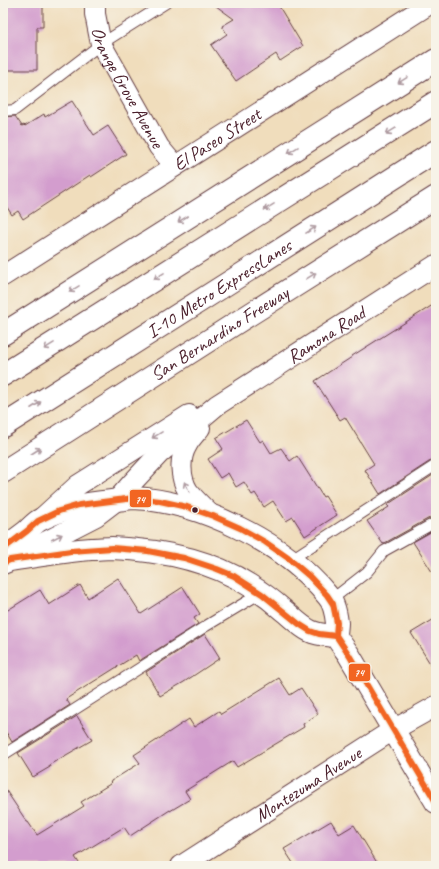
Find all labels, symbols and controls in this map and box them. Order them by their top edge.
street label: Orange Grove Avenue [86,25,170,154]
one-way arrow [397,77,409,85]
street label: El Paseo Street [169,102,267,176]
one-way arrow [385,127,397,135]
one-way arrow [288,146,299,154]
one-way arrow [264,203,275,211]
one-way arrow [177,216,189,224]
one-way arrow [305,226,317,234]
street label: I-10 Metro ExpressLanes [142,233,297,344]
one-way arrow [305,271,317,279]
one-way arrow [153,273,165,281]
street label: San Bernardino Freeway [146,280,294,387]
one-way arrow [69,285,80,293]
street label: Ramona Road [283,300,372,369]
one-way arrow [43,342,55,350]
one-way arrow [30,401,41,409]
one-way arrow [152,431,163,439]
one-way arrow [30,446,42,454]
one-way arrow [183,481,190,493]
line badge: 74 [129,489,152,508]
text: 74 [135,492,147,506]
unlabelled marker [190,505,200,515]
one-way arrow [51,532,63,540]
line badge: 74 [348,663,371,682]
text: 74 [354,665,366,679]
street label: Montezuma Avenue [250,740,367,827]

